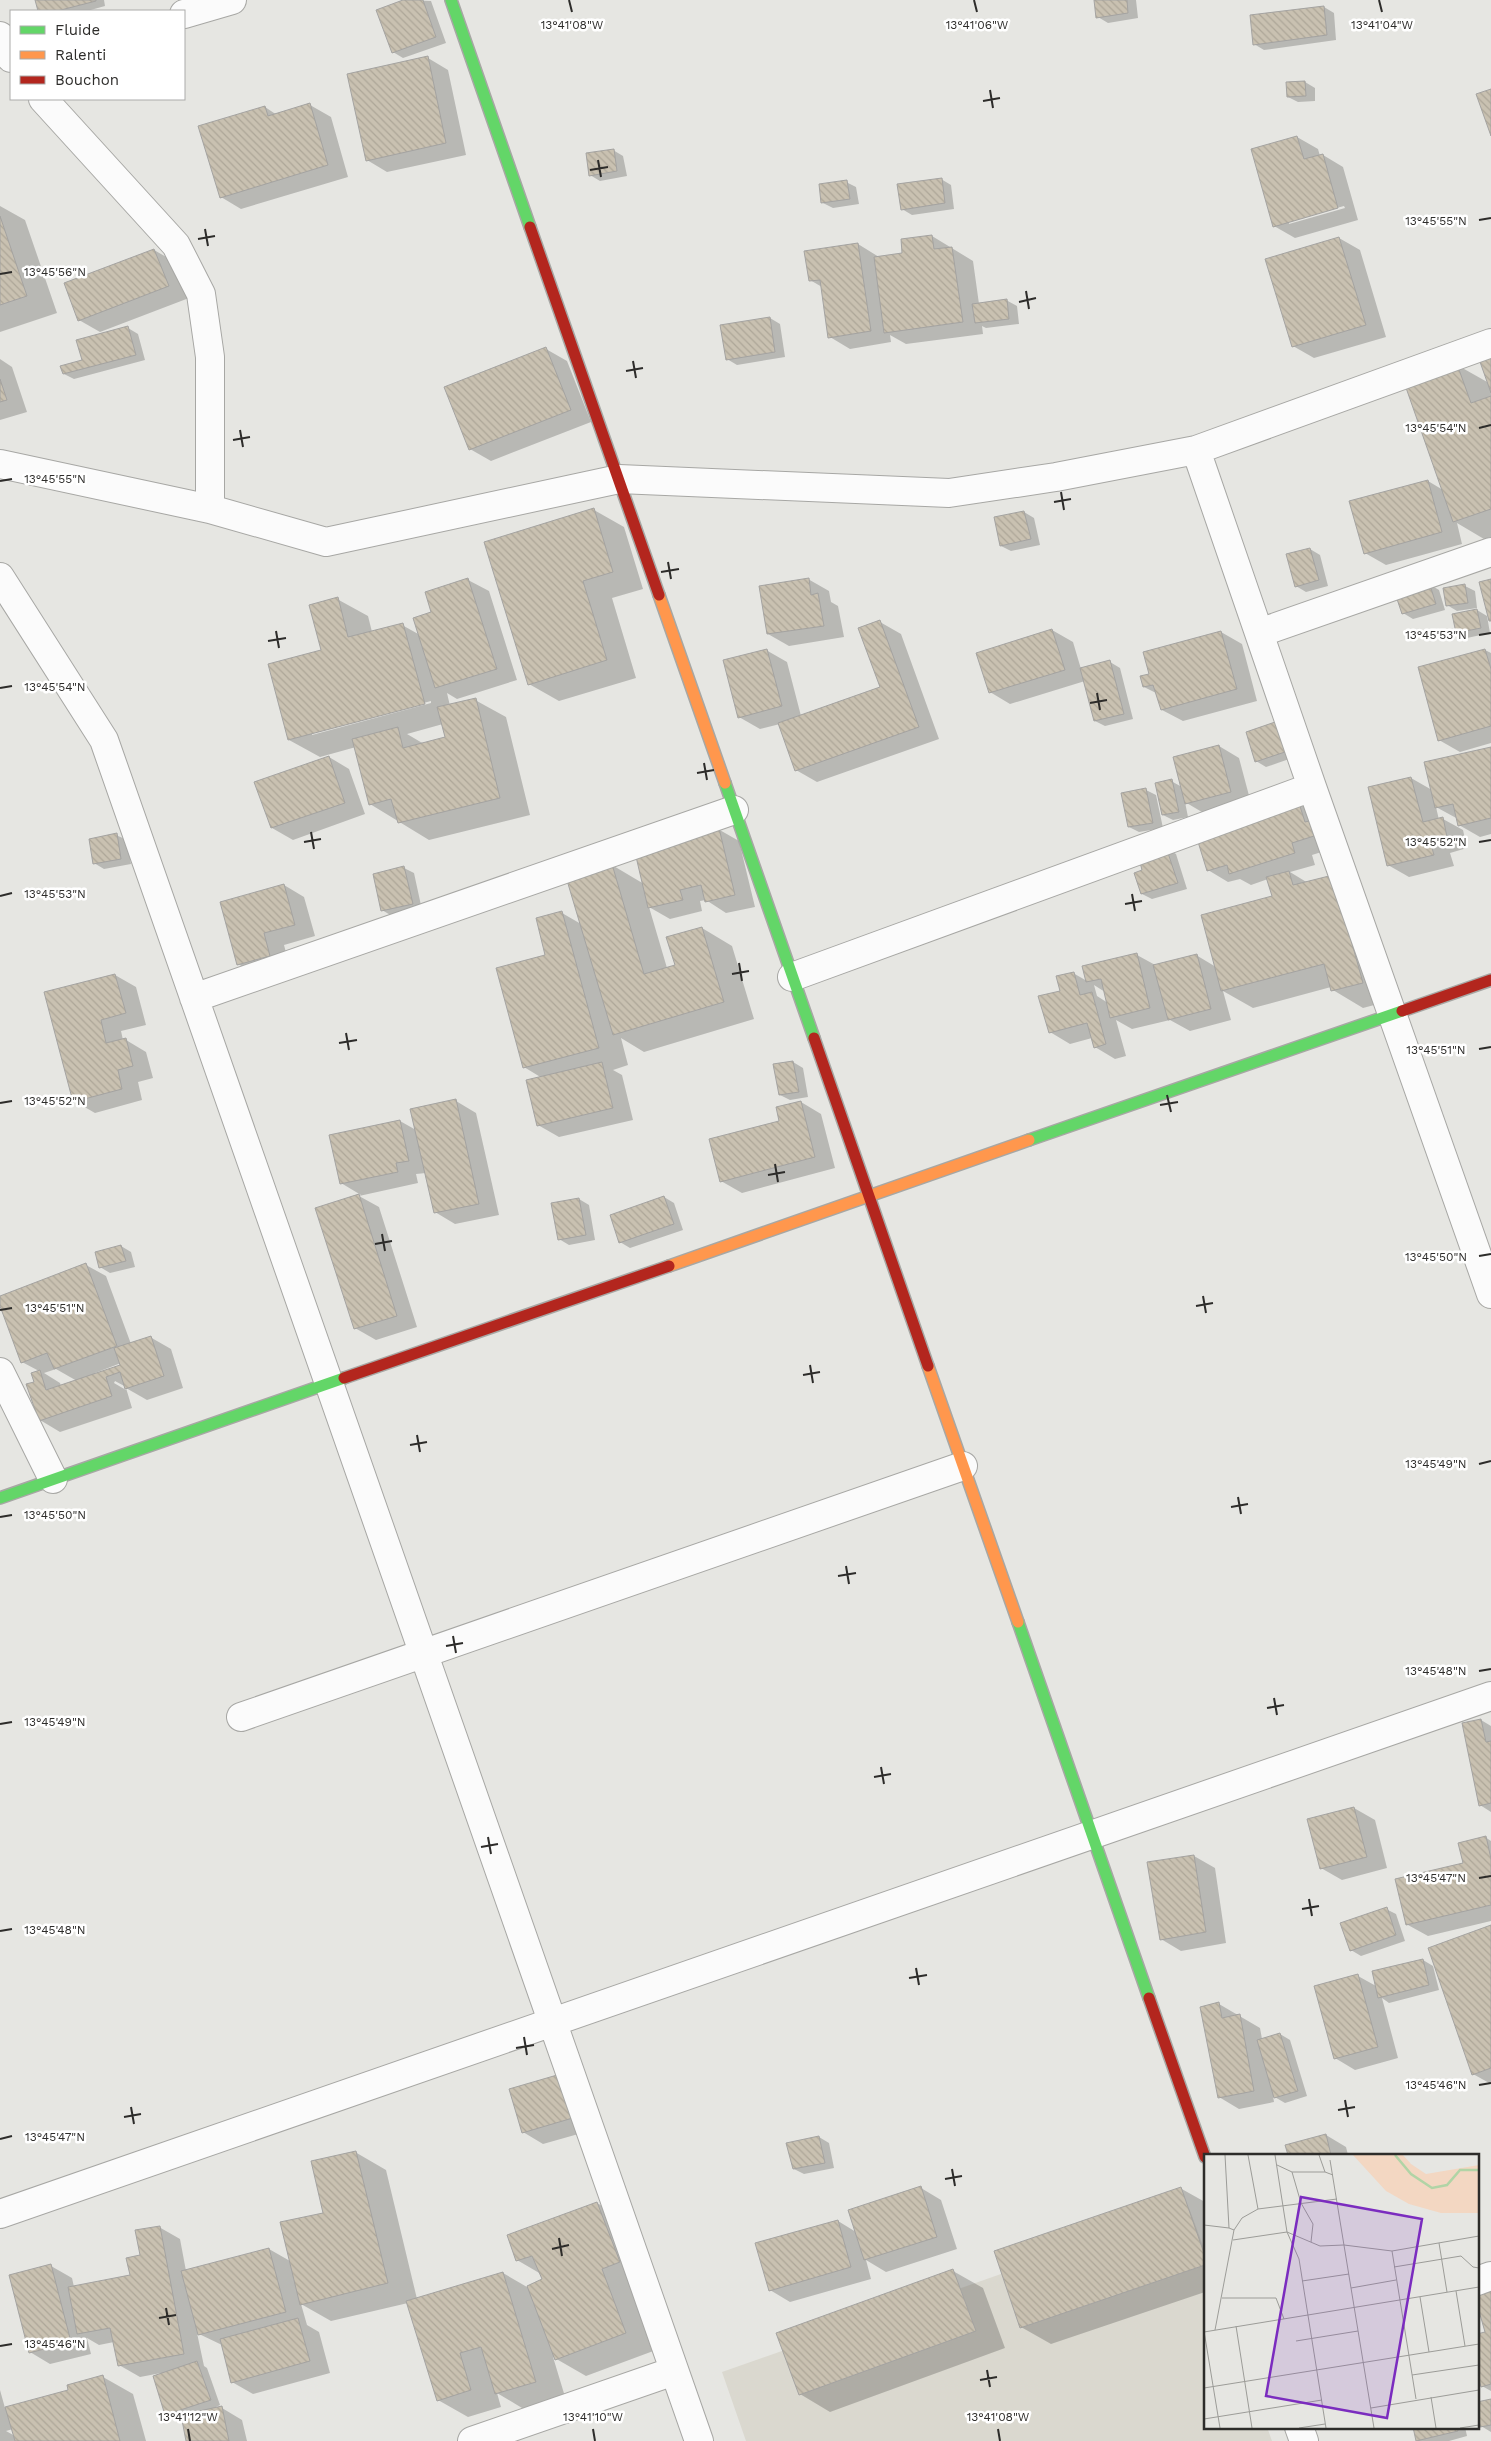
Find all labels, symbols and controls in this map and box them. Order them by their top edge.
legend [10,10,185,100]
text: 13°41'08"W [541,18,604,32]
text: 13°41'06"W [946,18,1009,32]
text: 13°41'04"W [1351,18,1414,32]
text: Fluide [55,21,100,39]
text: Ralenti [55,46,106,64]
text: Bouchon [55,71,119,89]
text: 13°45'55"N [1405,214,1467,228]
text: 13°45'56"N [24,265,86,279]
text: 13°45'54"N [1405,421,1467,435]
text: 13°45'55"N [24,472,86,486]
text: 13°45'53"N [1405,628,1467,642]
text: 13°45'54"N [24,680,86,694]
text: 13°45'52"N [1405,835,1467,849]
text: 13°45'53"N [24,887,86,901]
text: 13°45'51"N [1406,1043,1466,1057]
text: 13°45'52"N [24,1094,86,1108]
text: 13°45'50"N [1405,1250,1467,1264]
text: 13°45'51"N [25,1301,85,1315]
text: 13°45'49"N [1405,1457,1467,1471]
text: 13°45'50"N [24,1508,86,1522]
text: 13°45'48"N [1405,1664,1467,1678]
text: 13°45'49"N [24,1715,86,1729]
text: 13°45'47"N [1406,1871,1466,1885]
text: 13°45'48"N [24,1923,86,1937]
text: 13°45'46"N [1405,2078,1467,2092]
text: 13°45'47"N [25,2130,85,2144]
inset map [1204,2154,1478,2428]
text: 13°45'46"N [24,2337,86,2351]
text: 13°41'12"W [158,2410,218,2424]
text: 13°41'10"W [563,2410,623,2424]
text: 13°41'08"W [967,2410,1030,2424]

